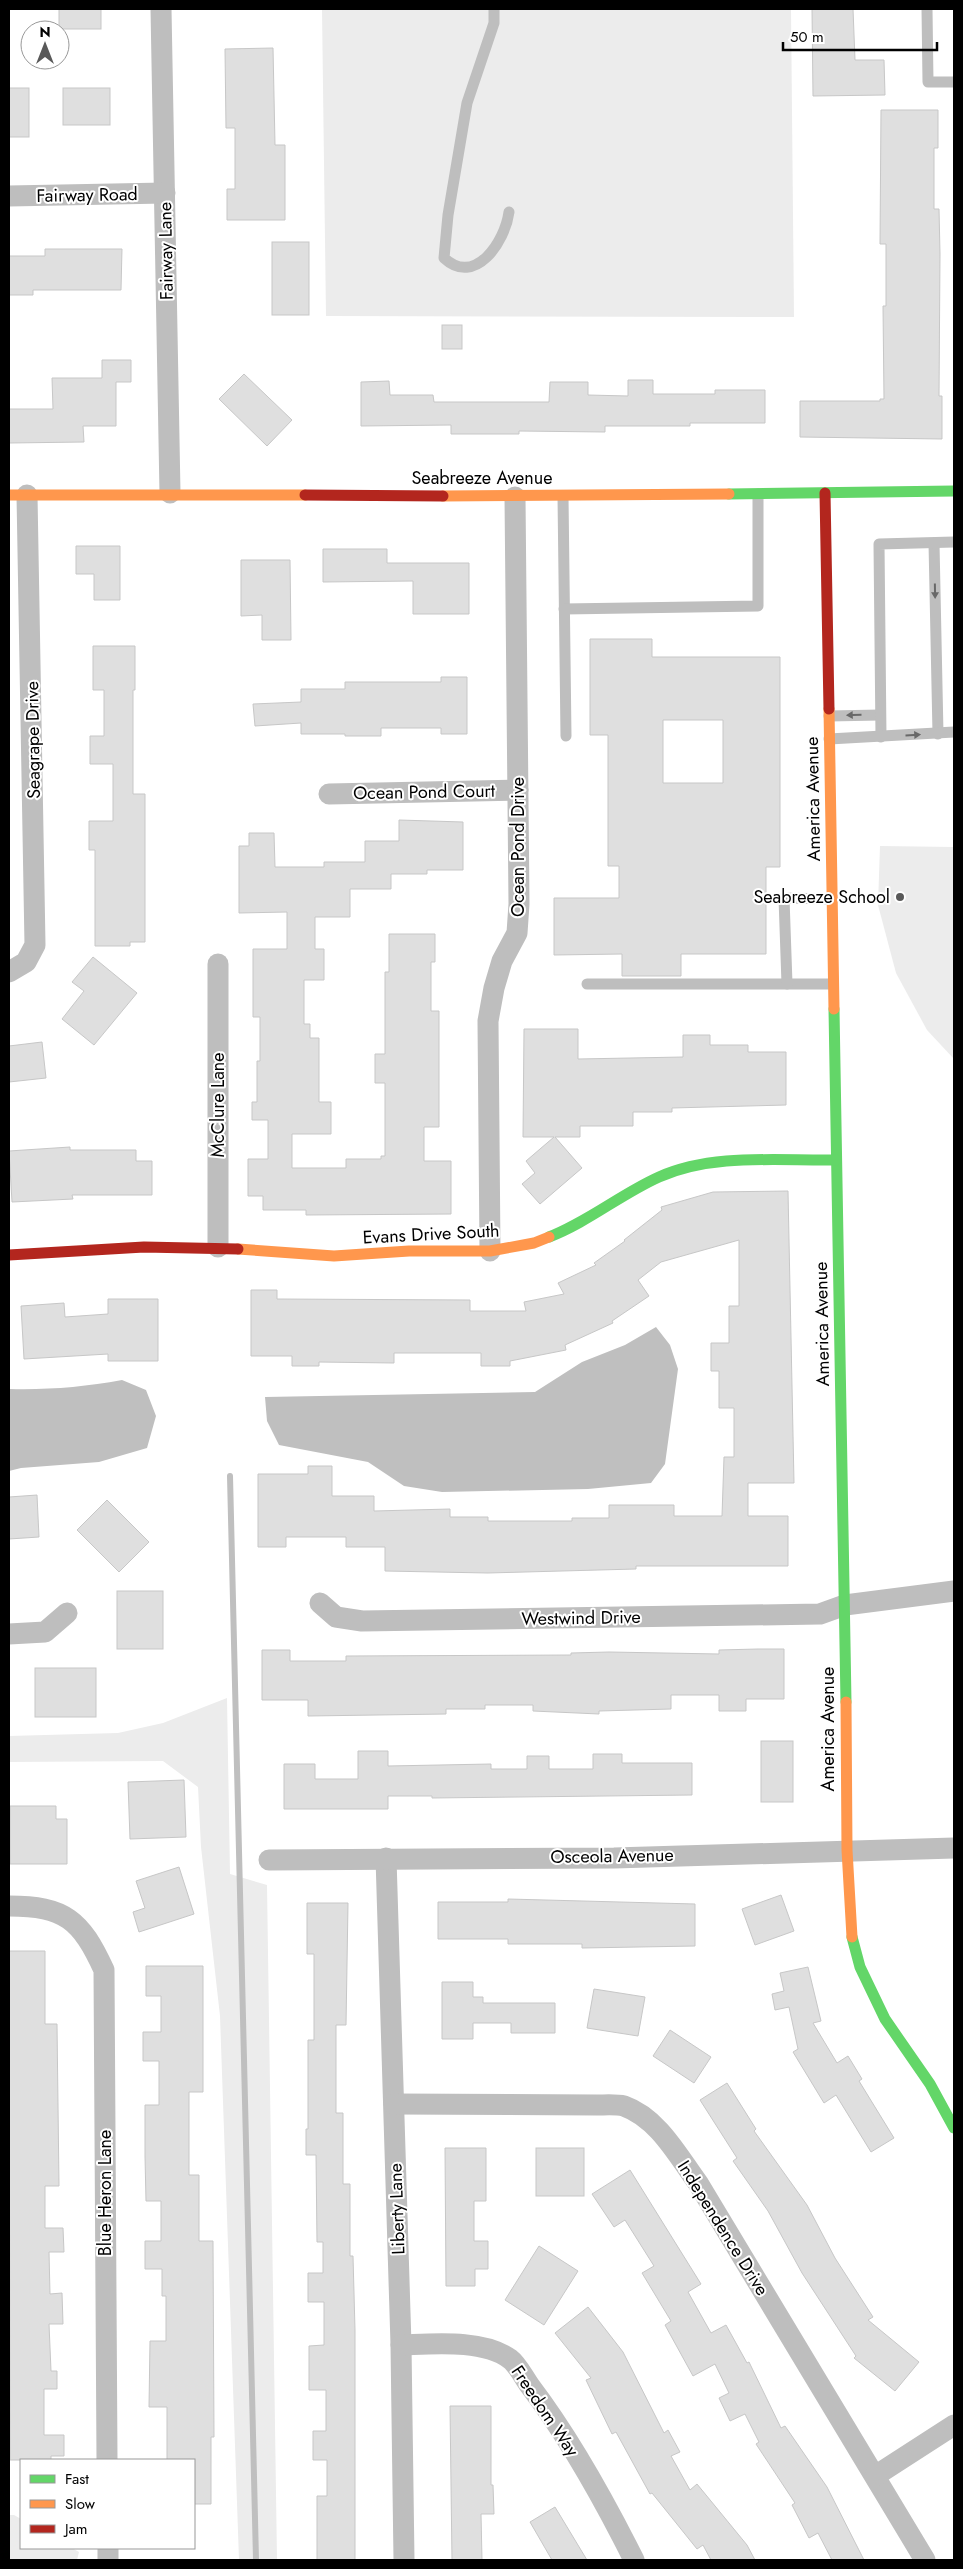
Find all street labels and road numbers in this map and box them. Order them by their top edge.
street label: Fairway Road [36,181,138,209]
street label: Fairway Lane [152,202,180,300]
street label: Seabreeze Avenue [412,465,552,491]
street label: Seagrape Drive [19,681,47,799]
street label: America Avenue [799,736,827,862]
street label: Ocean Pond Drive [505,777,531,917]
street label: Ocean Pond Court [353,778,496,806]
street label: McClure Lane [205,1052,231,1158]
street label: Evans Drive South [362,1217,500,1251]
street label: America Avenue [808,1261,836,1387]
street label: Westwind Drive [521,1604,641,1632]
street label: America Avenue [815,1667,841,1791]
street label: Osceola Avenue [550,1842,674,1870]
street label: Blue Heron Lane [92,2130,118,2256]
street label: Independence Drive [671,2156,775,2300]
street label: Liberty Lane [382,2163,412,2255]
street label: Freedom Way [505,2360,585,2462]

